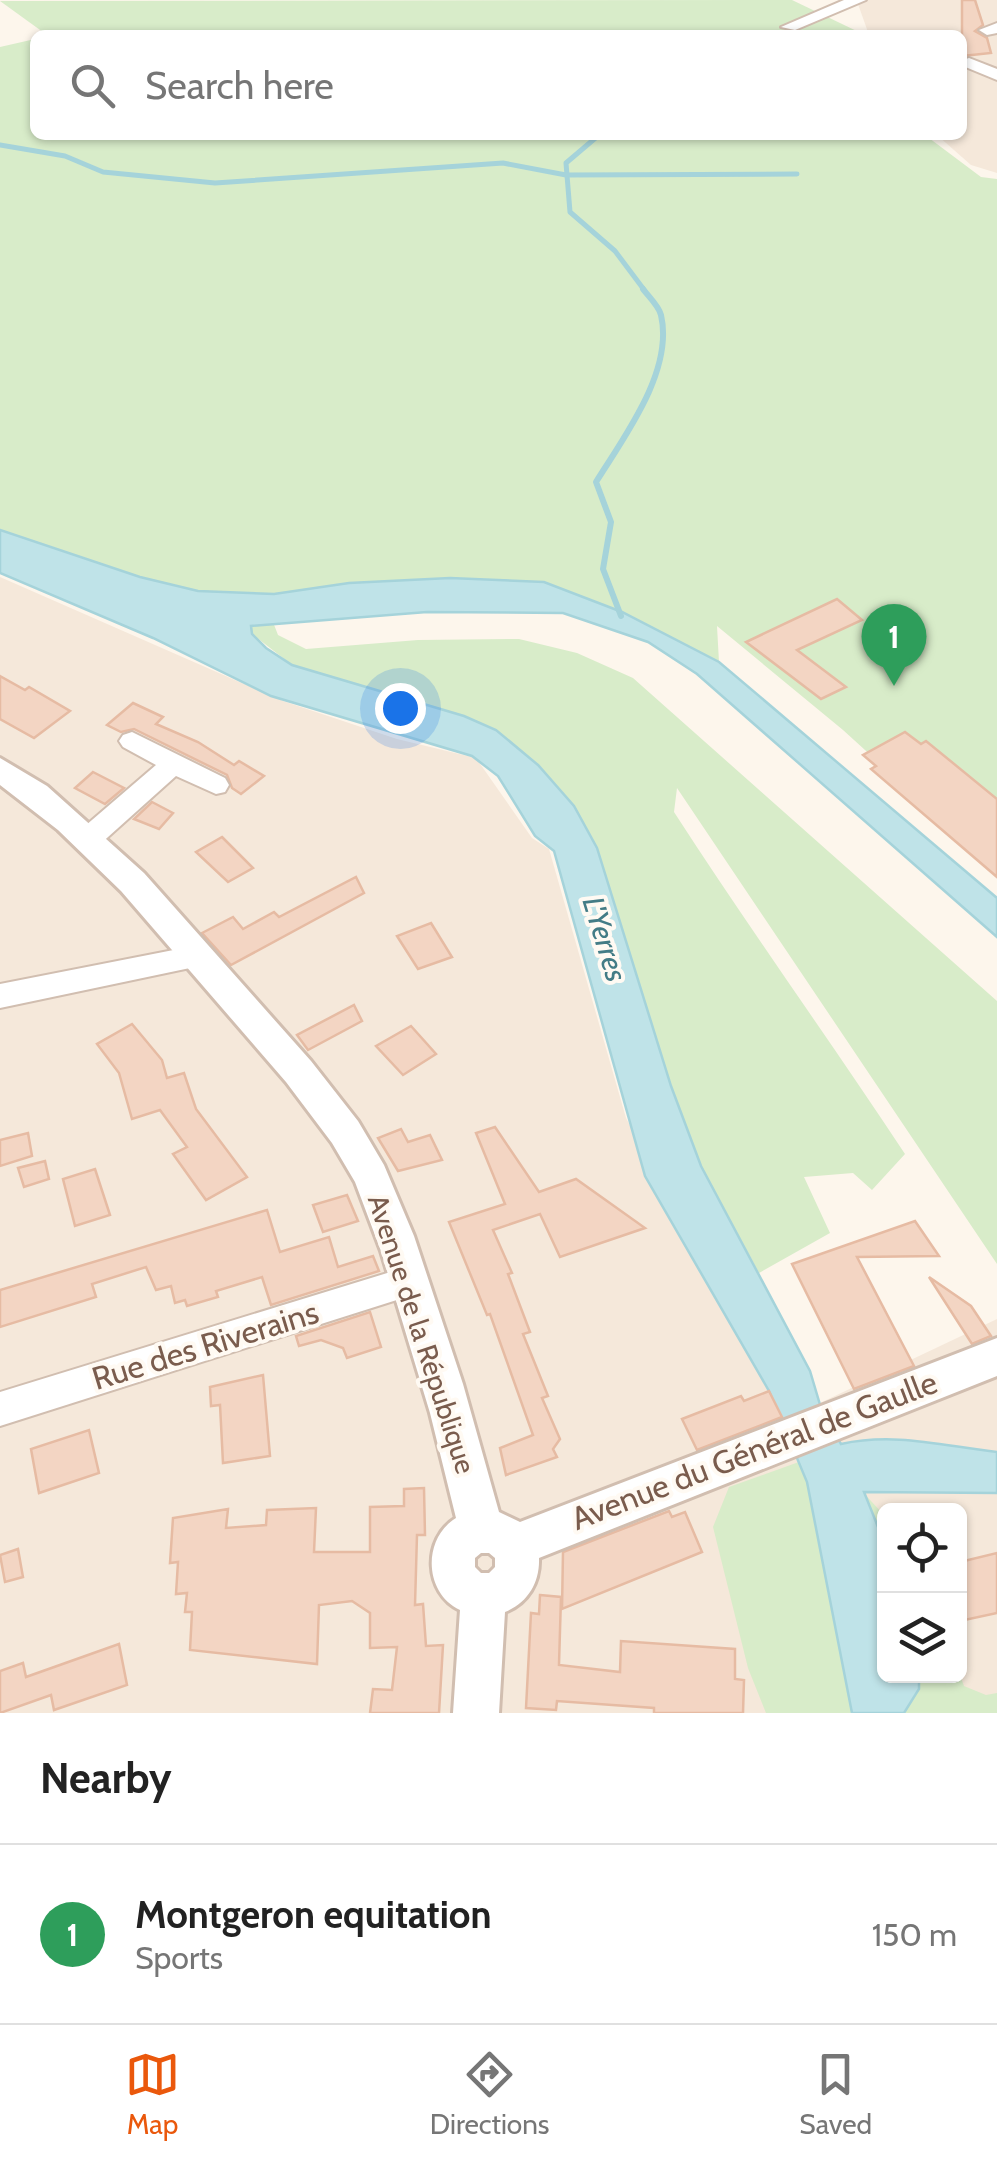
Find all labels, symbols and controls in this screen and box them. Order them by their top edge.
search box [30,30,967,140]
icon: search [65,58,120,113]
text: Search here [145,62,334,109]
pin: 1 [862,604,926,686]
your location [375,683,426,734]
water label: L'Yerres [575,892,635,986]
street label: Avenue de la République [361,1190,483,1478]
street label: Rue des Riverains [87,1292,323,1398]
street label: Avenue du Général de Gaulle [566,1362,942,1538]
map controls [877,1503,967,1683]
button: locate [877,1503,967,1593]
button: layers [877,1593,967,1683]
text: Nearby [40,1752,172,1804]
text: Montgeron equitation [135,1891,491,1938]
text: 1 [67,1915,78,1954]
text: 150 m [872,1915,957,1954]
text: Sports [135,1938,223,1977]
tab: Map [125,2047,180,2141]
tab: Directions [430,2047,549,2141]
tab: Saved [799,2047,872,2141]

